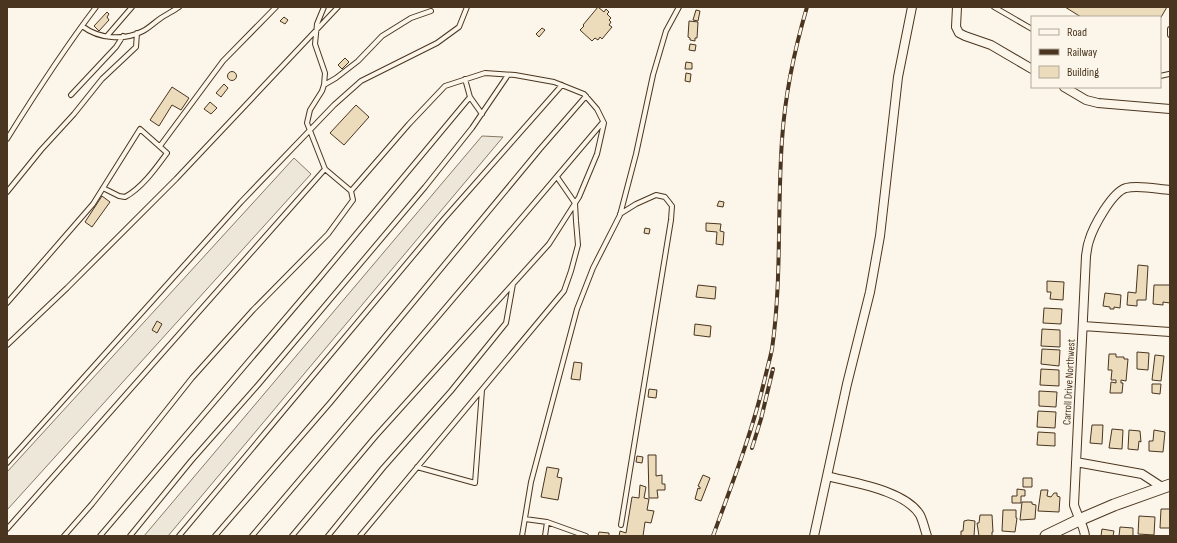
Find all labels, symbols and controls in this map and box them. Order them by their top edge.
legend [1031,16,1161,88]
text: Road [1067,25,1087,40]
text: Railway [1067,45,1098,60]
text: Building [1067,65,1099,80]
street label: Carroll Drive Northwest [1060,338,1078,425]

